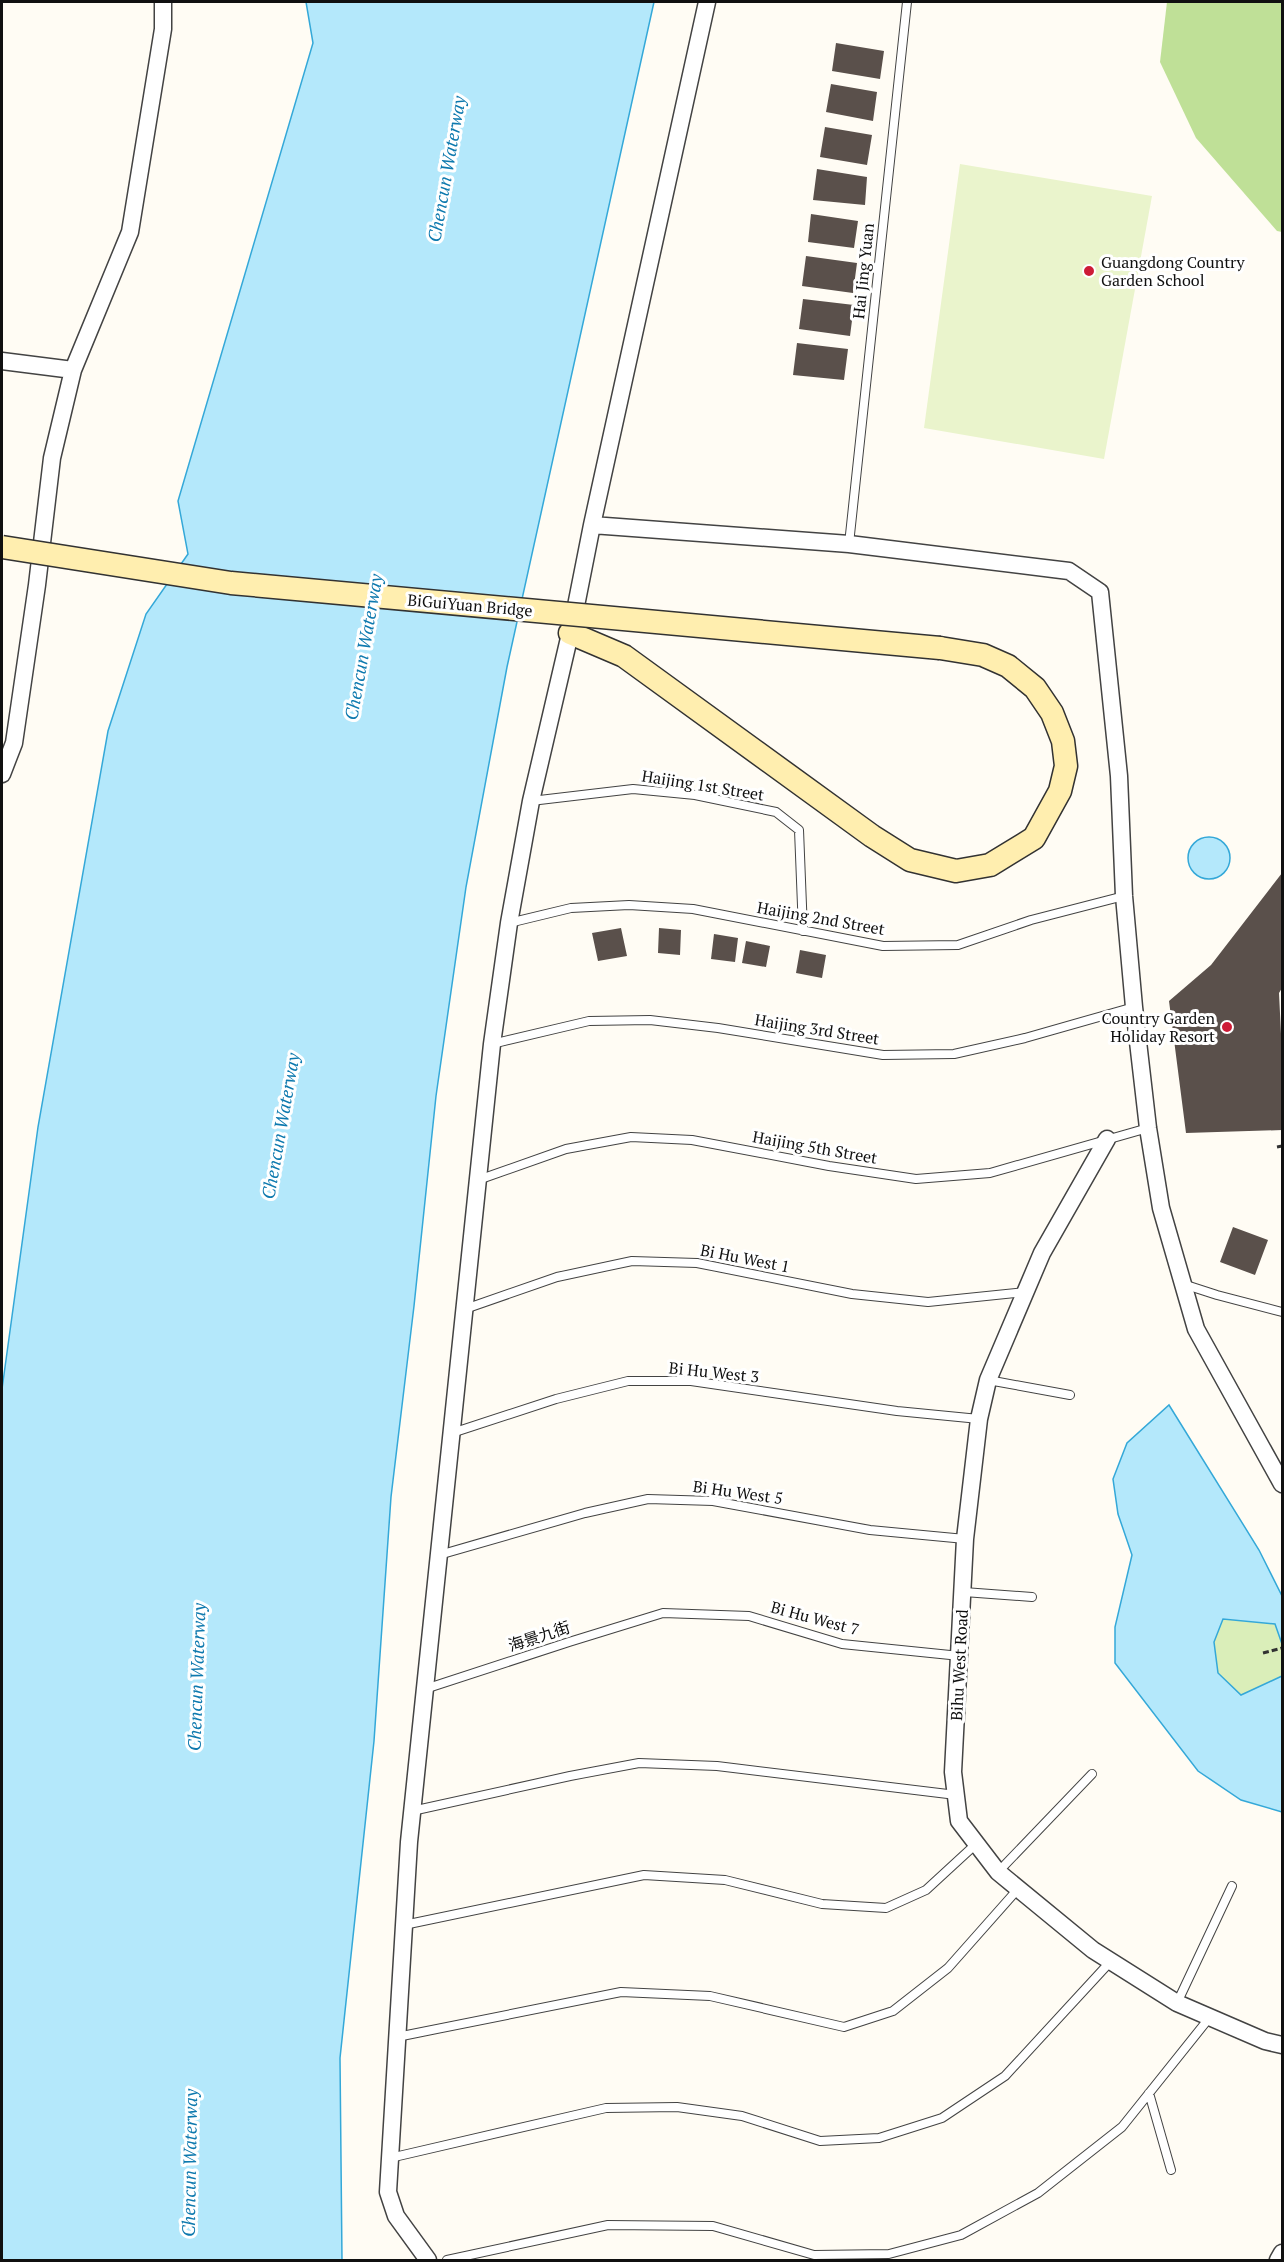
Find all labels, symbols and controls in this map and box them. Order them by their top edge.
water label: Chencun Waterway [421,93,471,244]
street label: Hai Jing Yuan [847,221,879,320]
place label: Guangdong Country Garden School [1101,251,1246,291]
marker: Guangdong Country Garden School [1082,264,1096,278]
water label: Chencun Waterway [338,571,388,722]
street label: BiGuiYuan Bridge [407,589,533,621]
street label: Haijing 1st Street [640,764,766,806]
street label: Haijing 2nd Street [755,896,887,940]
place label: Country Garden Holiday Resort [1102,1007,1215,1047]
street label: Haijing 3rd Street [753,1008,881,1050]
marker: Country Garden Holiday Resort [1220,1020,1234,1034]
water label: Chencun Waterway [255,1050,305,1201]
street label: Haijing 5th Street [751,1125,879,1169]
street label: Bi Hu West 1 [698,1239,792,1277]
street label: Bi Hu West 3 [668,1356,760,1388]
street label: Bi Hu West 5 [692,1475,784,1509]
street label: Bi Hu West 7 [768,1596,862,1640]
water label: Chencun Waterway [181,1602,211,1751]
street label: Bihu West Road [945,1609,973,1721]
street label: 海景九街 [505,1616,573,1656]
water label: Chencun Waterway [176,2088,202,2237]

